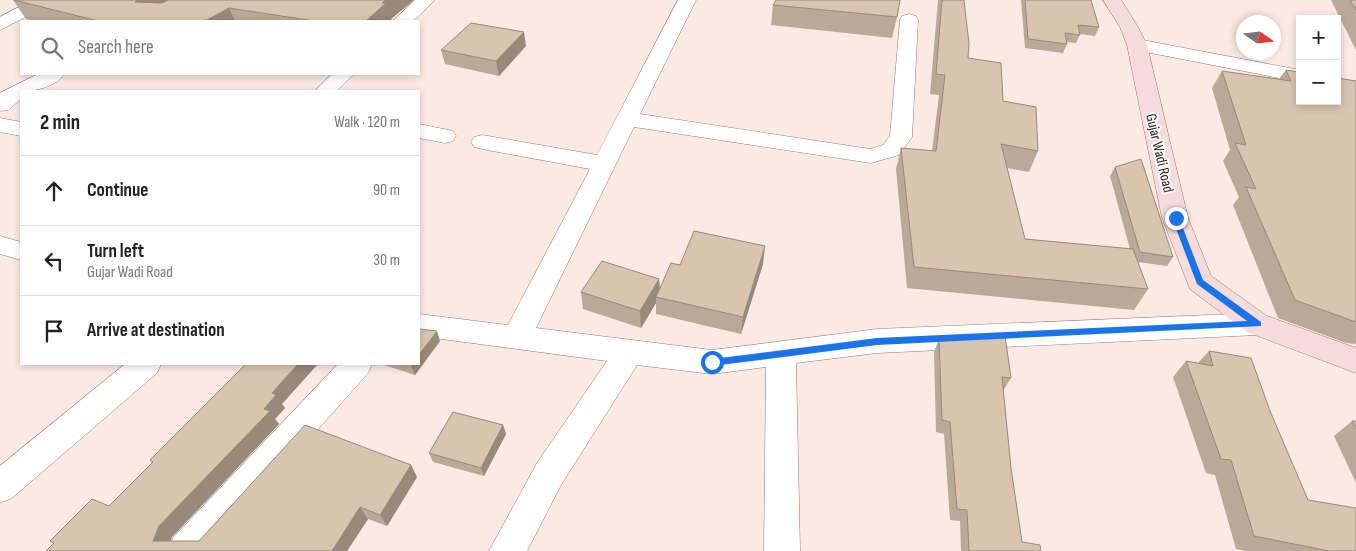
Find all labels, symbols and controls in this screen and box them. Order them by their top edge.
north arrow [1236,15,1281,60]
map controls [1296,15,1341,105]
button: + [1296,15,1341,60]
search box [20,20,420,75]
icon: search [38,34,66,62]
text: Search here [78,36,154,59]
button: − [1296,60,1341,105]
text: 2 min [40,110,80,135]
street label: Gujar Wadi Road [1141,112,1178,194]
text: Walk · 120 m [334,113,400,132]
icon: ahead [40,177,68,205]
text: Continue [87,179,148,202]
text: 90 m [373,181,400,200]
route end [1165,207,1188,230]
text: Turn left [87,240,144,263]
icon: left [40,247,68,275]
text: 30 m [373,251,400,270]
text: Gujar Wadi Road [87,263,173,282]
icon: arrive [40,317,68,345]
text: Arrive at destination [87,319,225,342]
route start [701,351,724,374]

